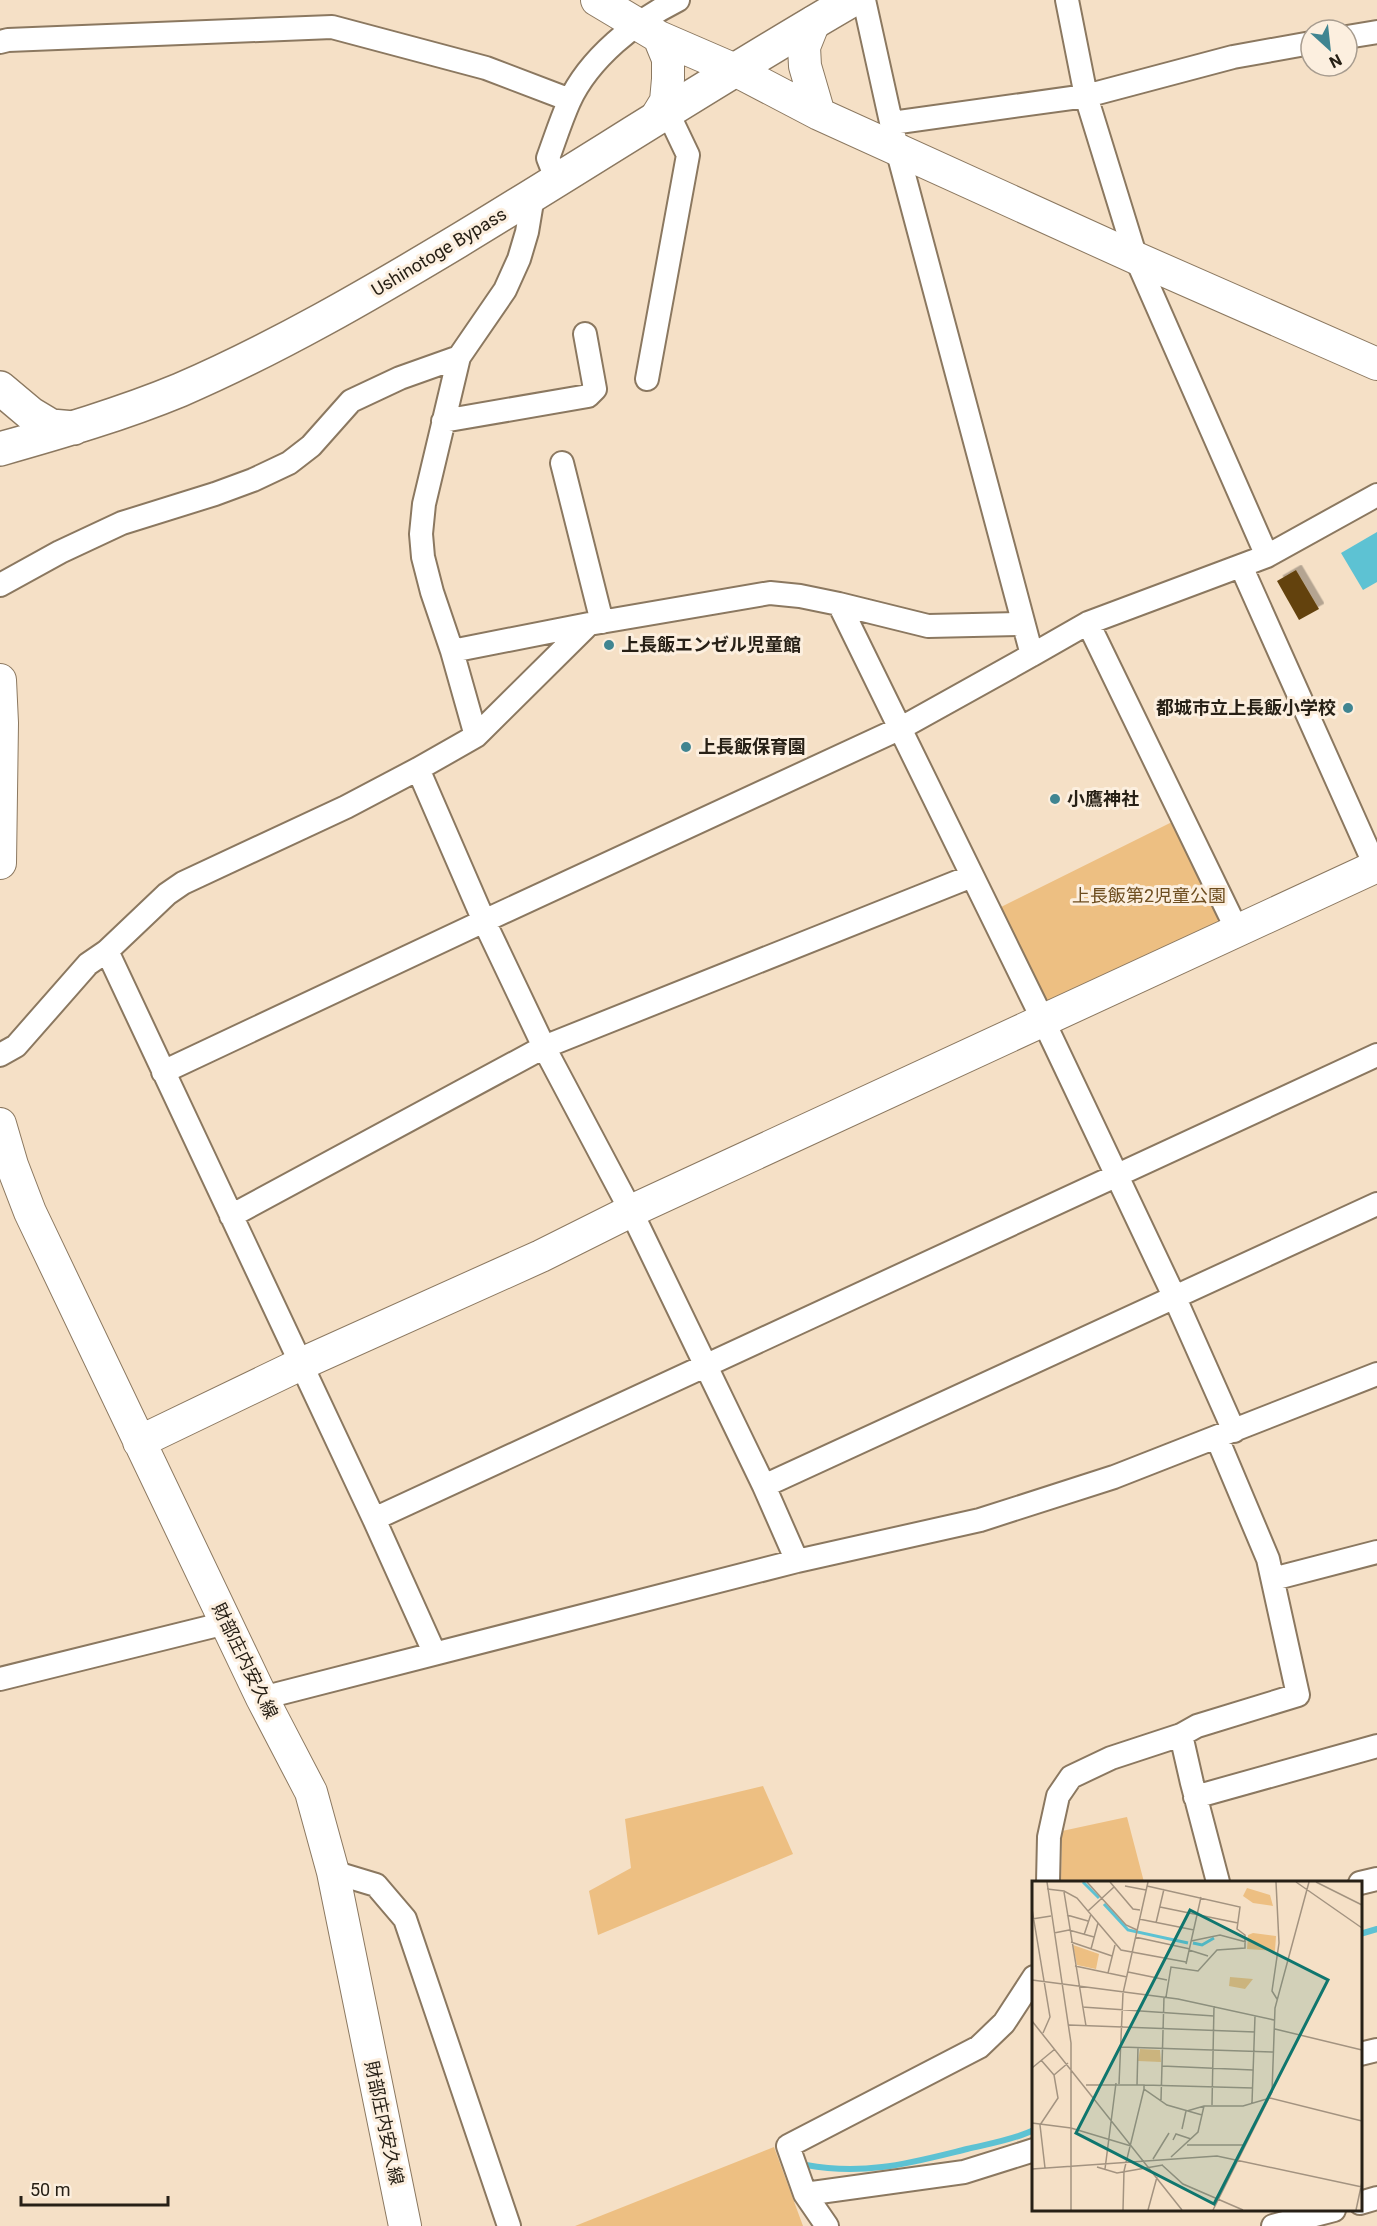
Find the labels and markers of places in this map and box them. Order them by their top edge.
place label: 上長飯エンゼル児童館 [621,634,801,655]
marker: 上長飯エンゼル児童館 [602,638,616,652]
place label: 都城市立上長飯小学校 [1156,697,1336,718]
marker: 都城市立上長飯小学校 [1341,701,1355,715]
place label: 上長飯保育園 [698,736,806,757]
marker: 上長飯保育園 [679,740,693,754]
place label: 小鷹神社 [1067,788,1139,809]
marker: 小鷹神社 [1048,792,1062,806]

